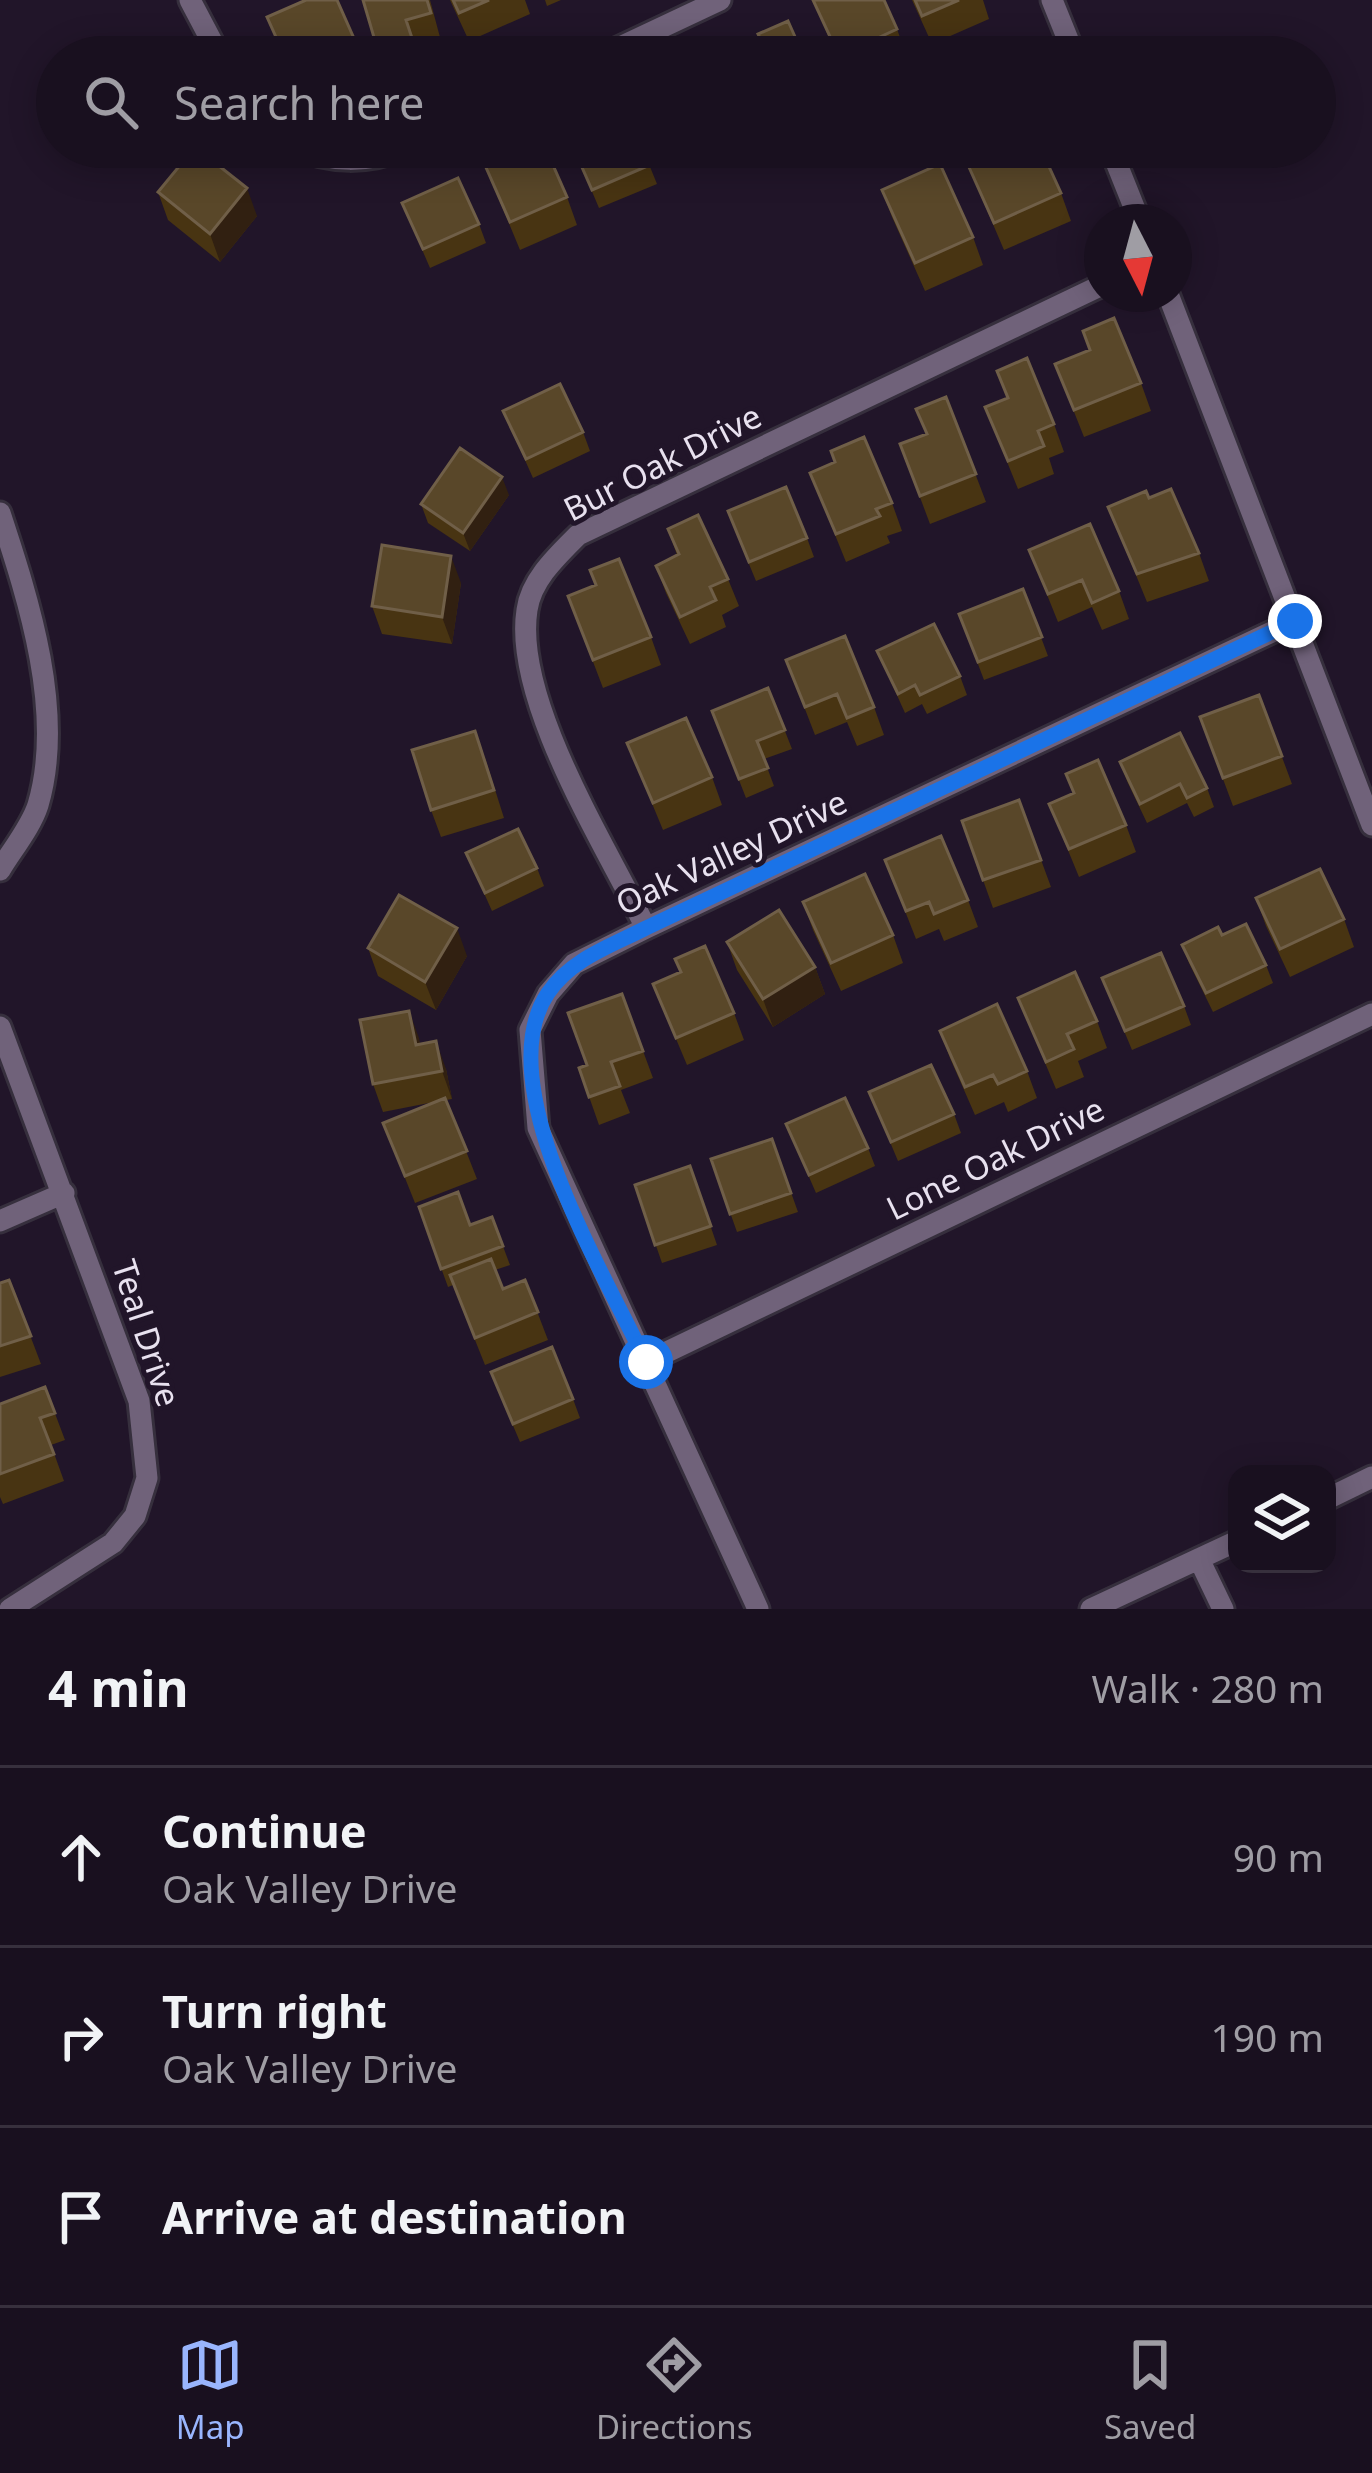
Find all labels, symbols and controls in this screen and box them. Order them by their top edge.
search box [36,36,1336,168]
icon: search [78,69,144,135]
text: Search here [174,72,424,133]
north arrow [1084,204,1192,312]
street label: Bur Oak Drive [555,393,769,531]
route end [1268,594,1322,648]
street label: Oak Valley Drive [608,779,854,925]
street label: Lone Oak Drive [879,1086,1111,1230]
street label: Teal Drive [102,1254,192,1412]
route start [619,1335,673,1389]
map controls [1228,1465,1336,1573]
button: layers [1228,1465,1336,1573]
text: 4 min [48,1652,189,1722]
text: Walk · 280 m [1091,1661,1324,1714]
text: Continue [162,1800,367,1861]
icon: ahead [48,1824,114,1890]
text: 90 m [1233,1830,1324,1883]
text: Oak Valley Drive [162,1861,458,1914]
text: Turn right [162,1980,387,2041]
icon: right [48,2004,114,2070]
text: 190 m [1210,2010,1324,2063]
text: Oak Valley Drive [162,2041,458,2094]
icon: arrive [48,2184,114,2250]
text: Arrive at destination [162,2186,627,2247]
tab: Map [176,2332,244,2449]
tab: Directions [596,2332,753,2449]
tab: Saved [1104,2332,1196,2449]

